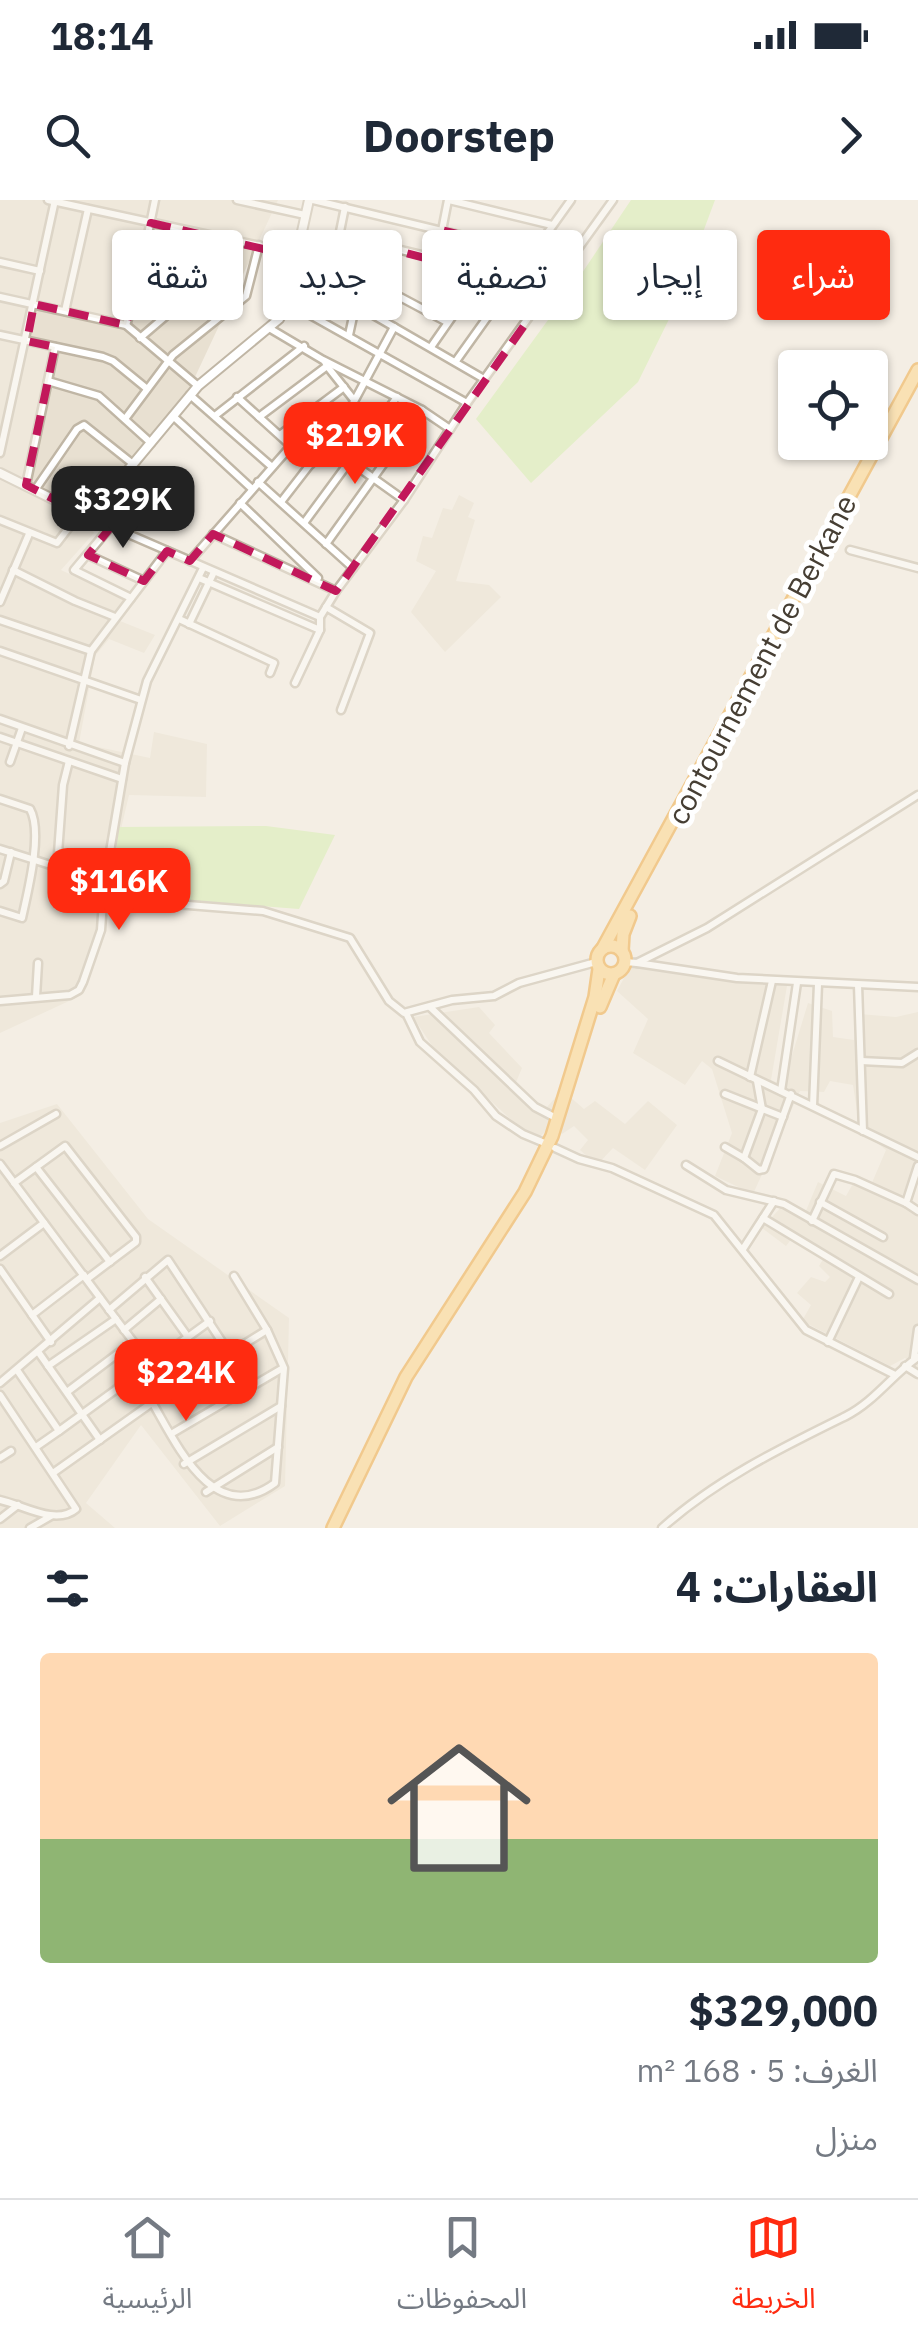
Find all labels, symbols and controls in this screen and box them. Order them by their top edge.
text: 18:14 [50,11,154,60]
text: Doorstep [363,106,555,164]
icon: search [40,108,95,163]
icon: forward [823,108,878,163]
chip: شقة [112,230,243,320]
chip: جديد [263,230,402,320]
chip: تصفية [422,230,583,320]
chip: إيجار [603,230,737,320]
chip: شراء [757,230,890,320]
map controls [778,350,888,460]
button: locate [778,350,888,460]
pin: $219K [285,402,425,487]
text: $219K [305,413,405,455]
pin: $329K [53,466,193,551]
text: $329K [73,477,173,519]
street label: contournement de Berkane [657,487,865,831]
pin: $116K [49,848,189,933]
text: $116K [69,859,169,901]
pin: $224K [116,1339,256,1424]
text: $224K [136,1350,236,1392]
text: العقارات: 4 [676,1559,878,1614]
icon: filters [40,1561,95,1616]
icon: home [369,1718,549,1898]
text: $329,000 [689,1983,878,2038]
text: الغرف: 5 · 168 m² [636,2049,878,2091]
text: منزل [815,2117,878,2159]
tab: الرئيسية [102,2210,192,2329]
tab: المحفوظات [397,2210,527,2329]
tab: الخريطة [732,2210,816,2329]

